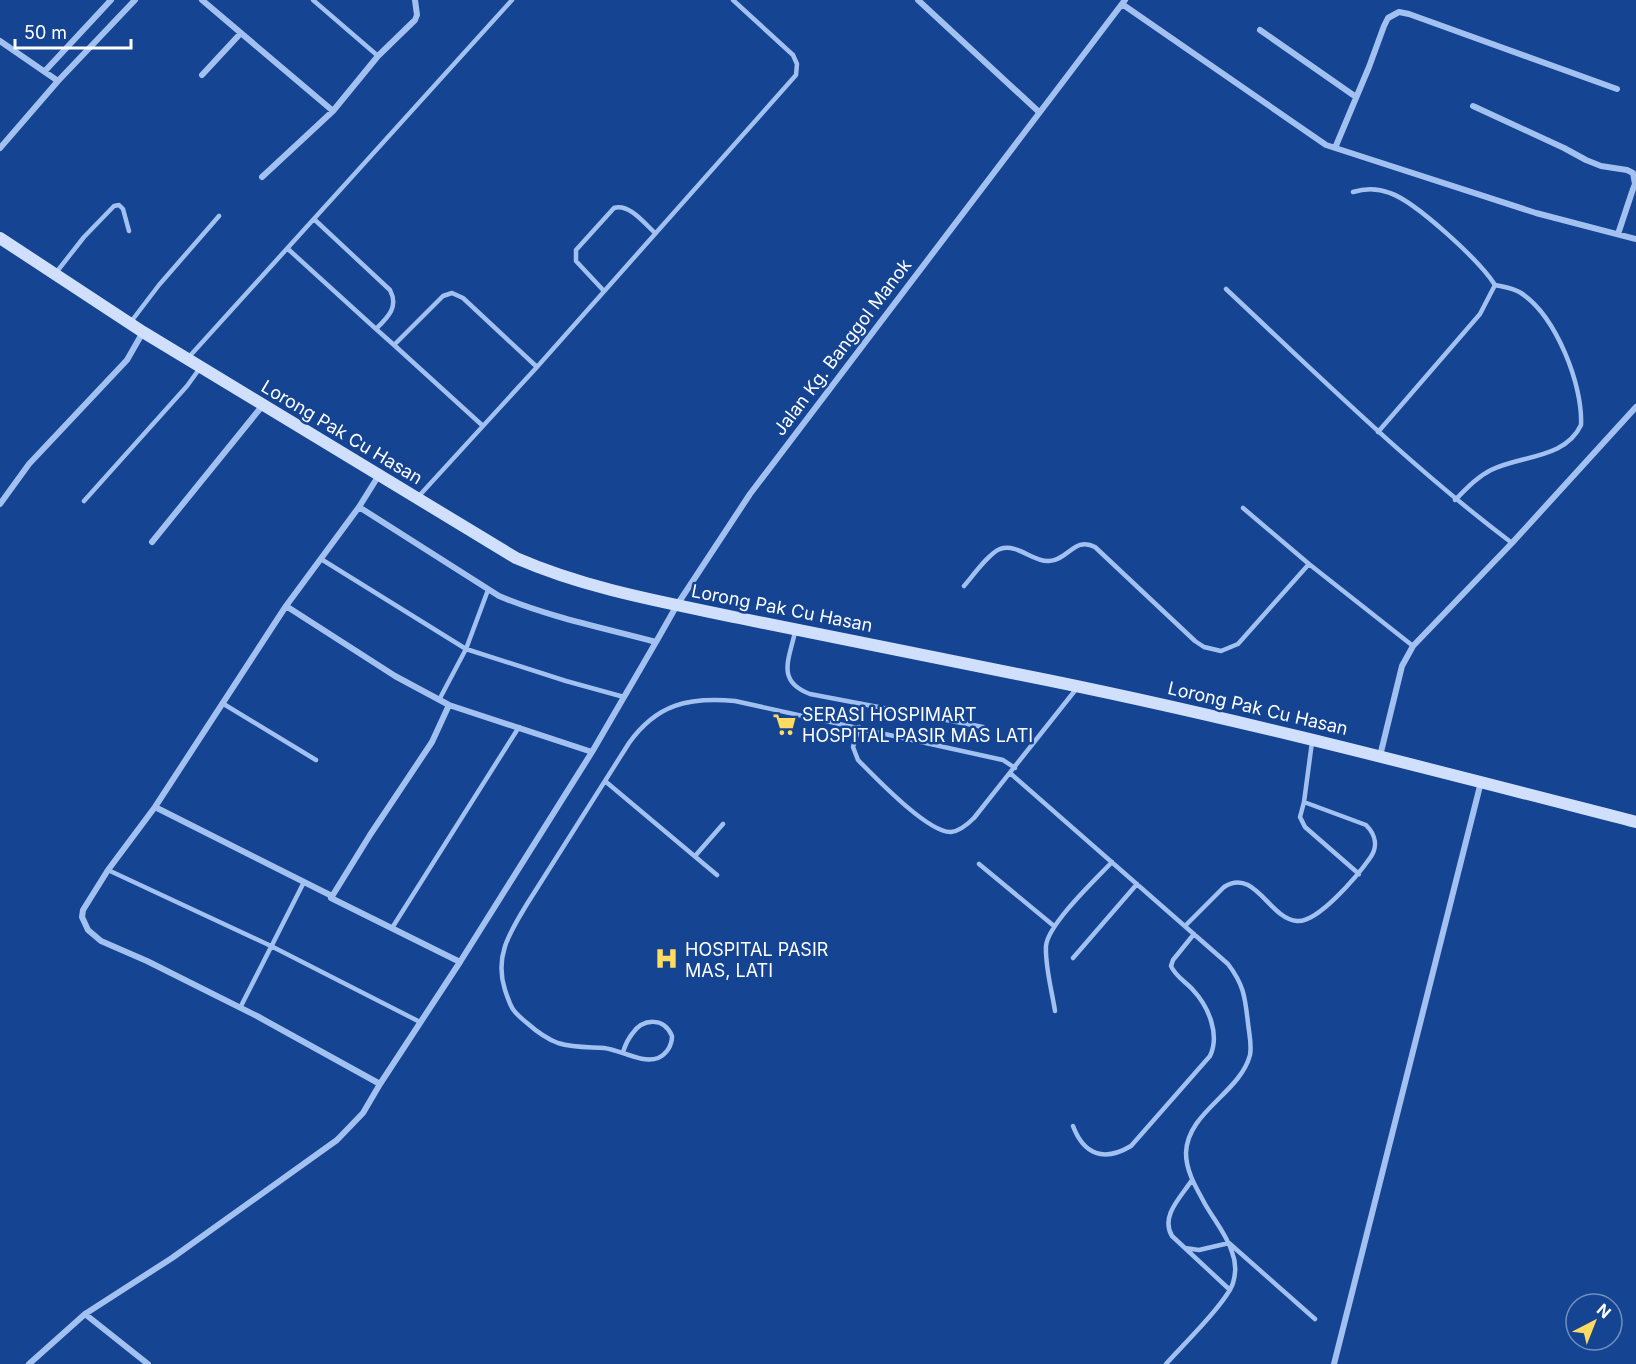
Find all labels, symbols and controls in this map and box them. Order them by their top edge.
scale bar [15,12,130,50]
text: 50 m [24,22,67,43]
street label: Jalan Kg. Banggol Manok [769,254,915,439]
street label: Lorong Pak Cu Hasan [258,376,426,488]
street label: Lorong Pak Cu Hasan [690,580,874,636]
street label: Lorong Pak Cu Hasan [1166,677,1350,739]
place label: SERASI HOSPIMART HOSPITAL PASIR MAS LATI [802,704,1033,746]
supermarket icon: SERASI HOSPIMART HOSPITAL PASIR MAS LATI [771,711,797,737]
place label: HOSPITAL PASIR MAS, LATI [685,939,829,981]
hospital icon: HOSPITAL PASIR MAS, LATI [654,946,680,972]
north arrow [1564,1292,1624,1352]
text: N [1593,1299,1615,1322]

